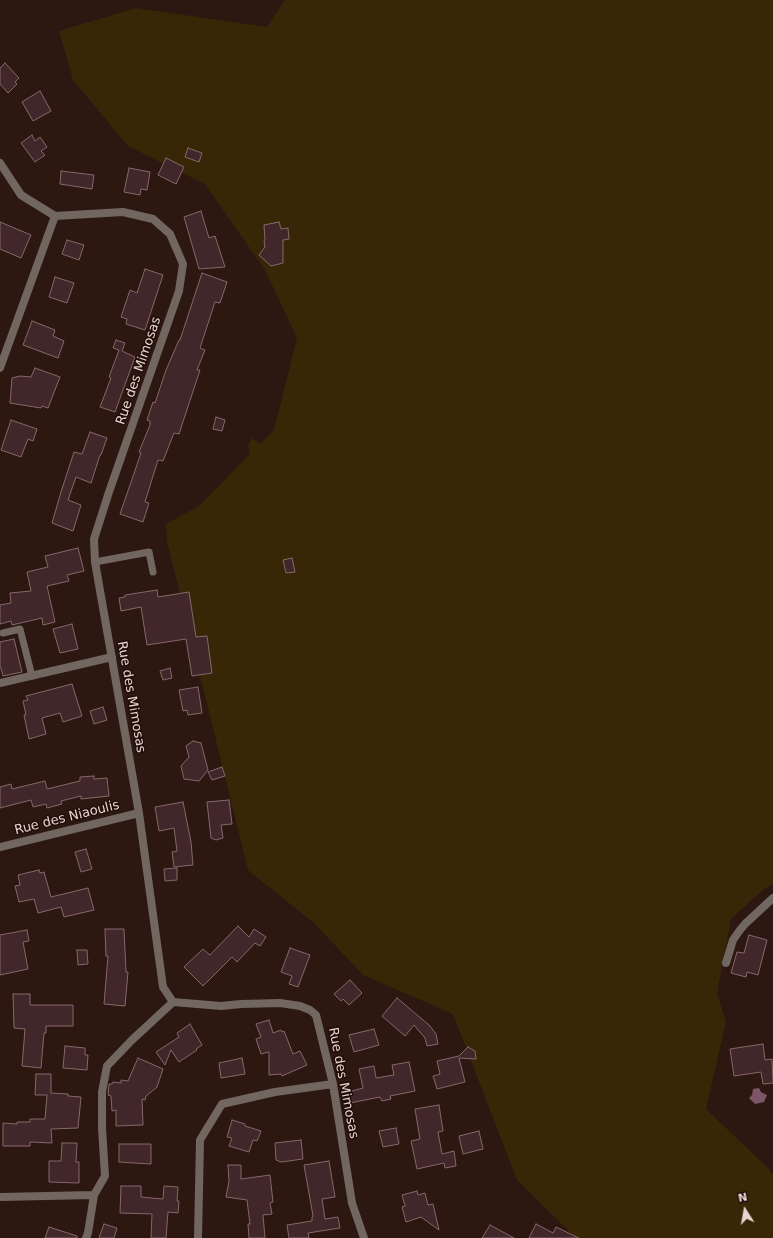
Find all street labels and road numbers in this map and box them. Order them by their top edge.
street label: Rue des Mimosas [113,315,165,427]
street label: Rue des Mimosas [114,640,148,754]
street label: Rue des Niaoulis [13,797,121,839]
street label: Rue des Mimosas [325,1026,361,1140]

